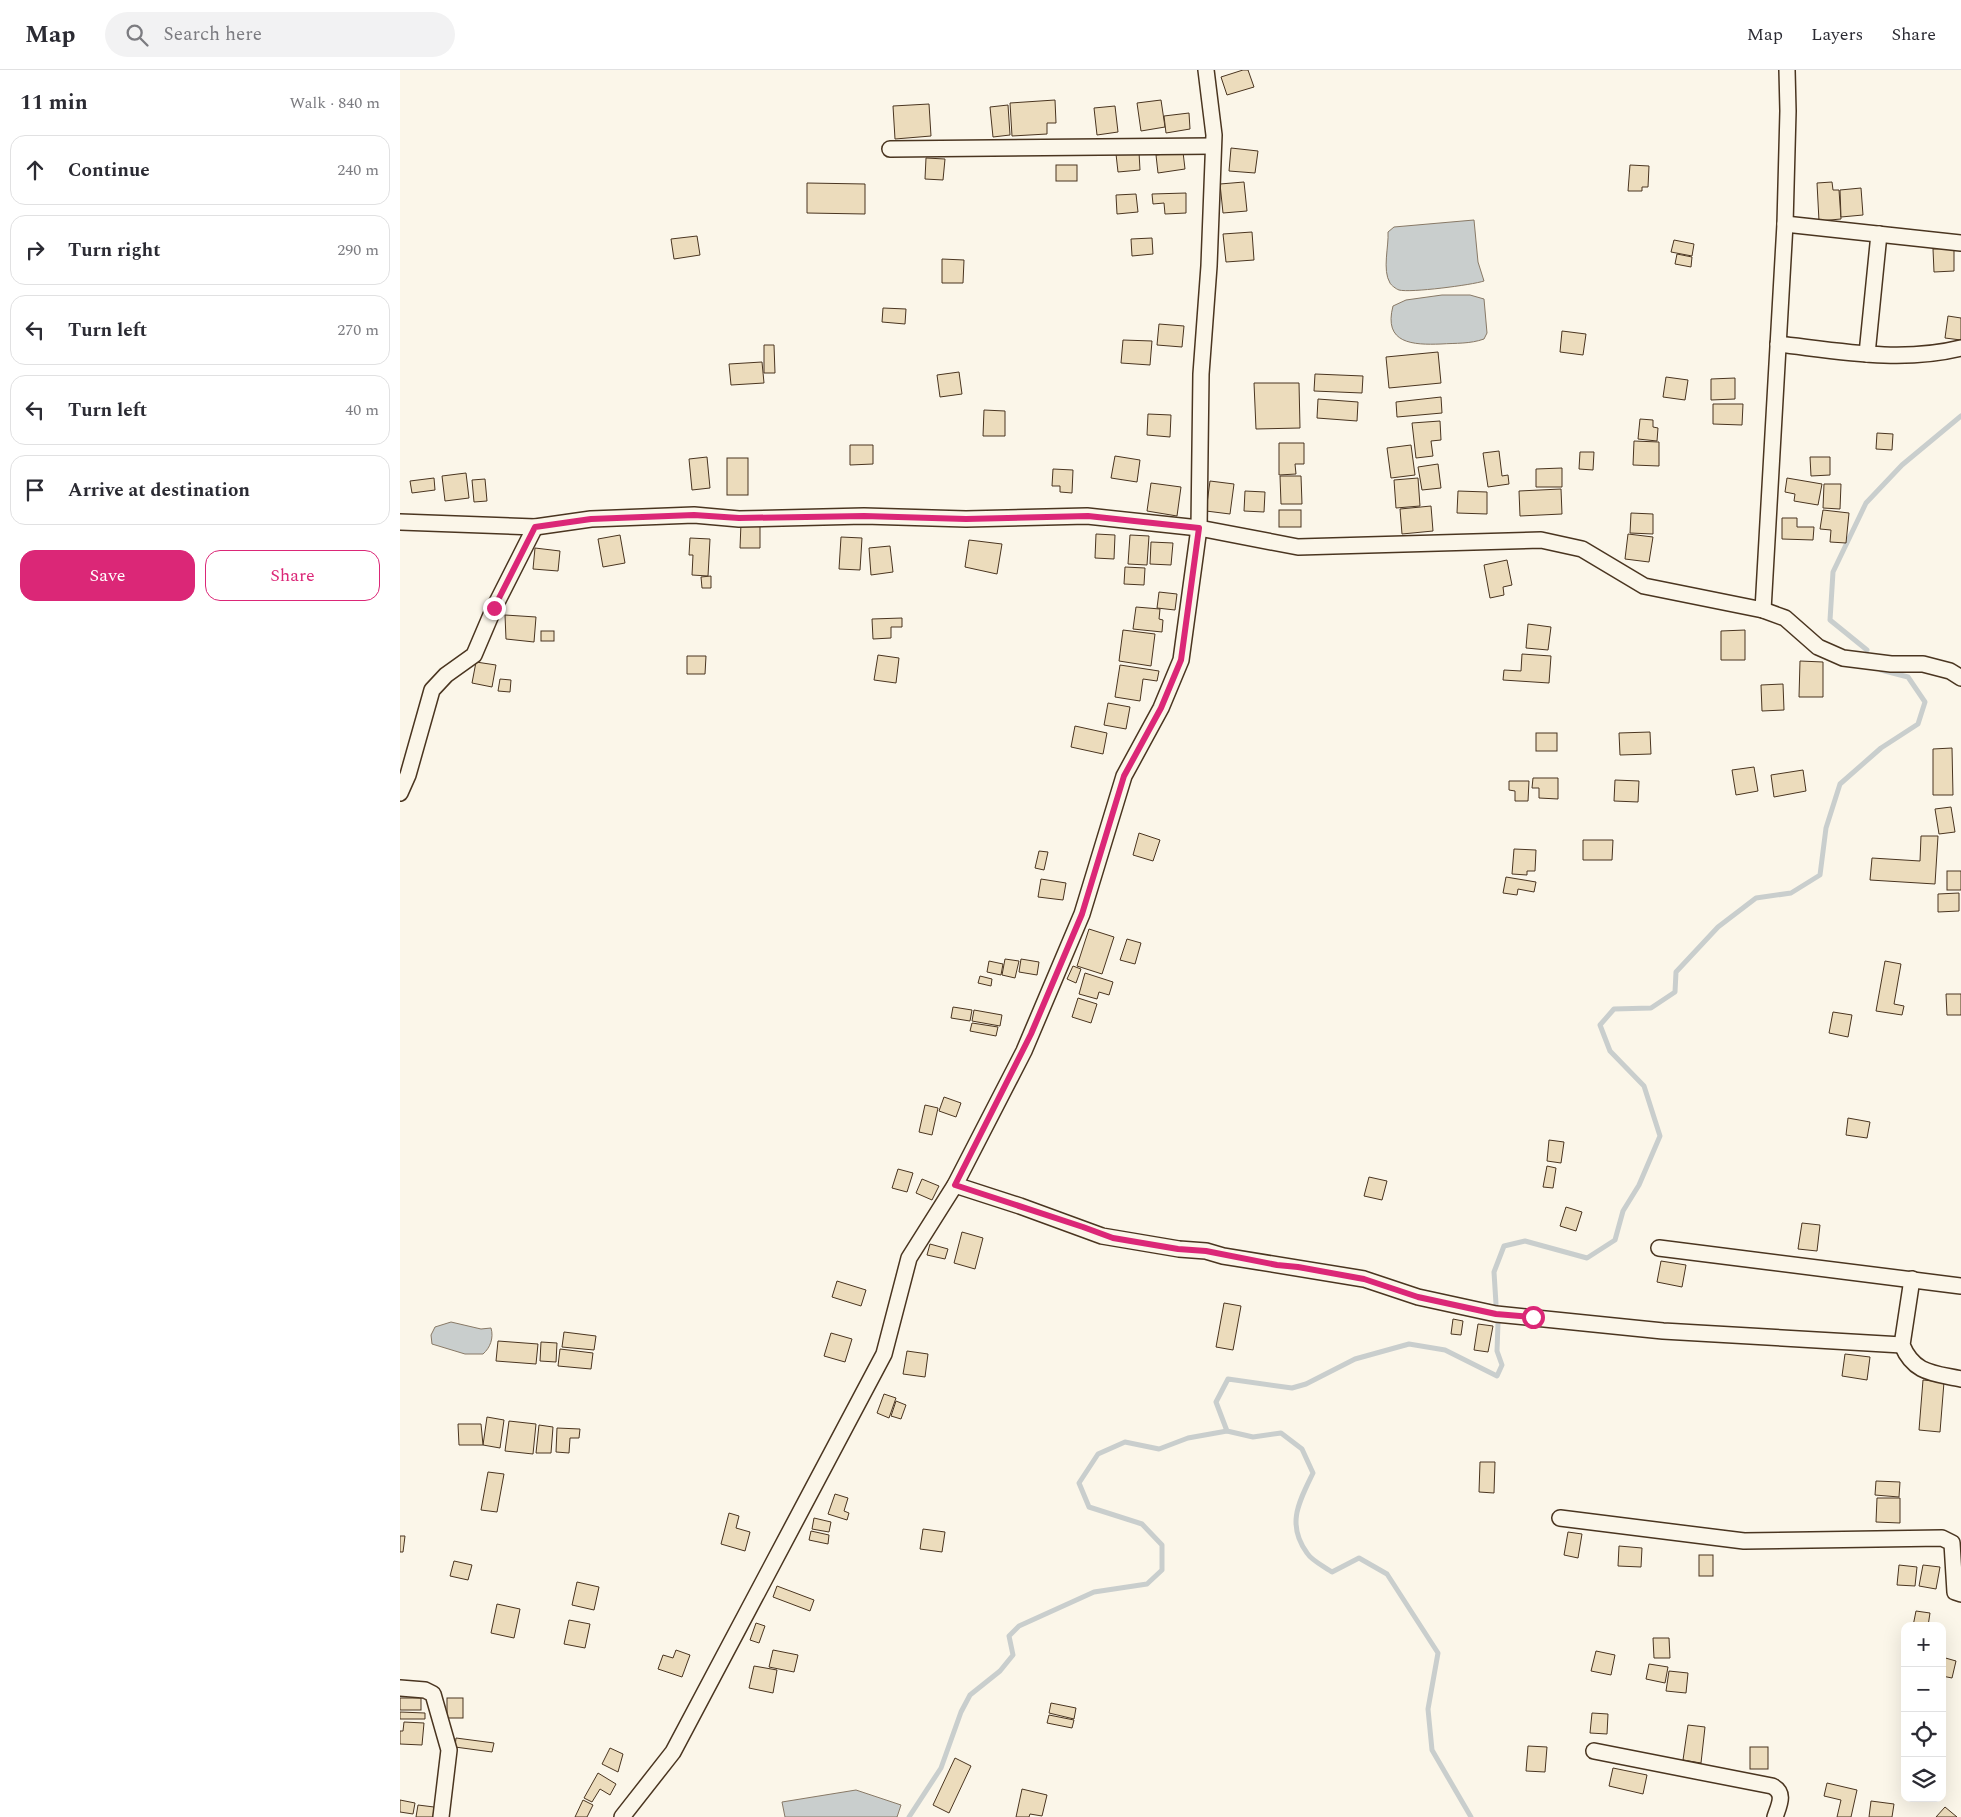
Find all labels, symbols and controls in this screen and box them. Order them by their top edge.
search box [105,12,455,57]
text: Map [25,17,75,53]
text: Search here [163,20,262,49]
icon: search [123,21,151,49]
text: Map [1747,21,1783,48]
text: Layers [1811,21,1863,48]
text: Share [1891,21,1936,48]
text: 11 min [20,87,88,119]
text: Walk · 840 m [289,91,380,115]
icon: ahead [21,156,49,184]
text: Continue [68,156,150,185]
text: 240 m [337,158,379,182]
icon: right [21,236,49,264]
text: Turn right [68,236,161,265]
text: 290 m [337,238,379,262]
icon: left [21,316,49,344]
text: Turn left [68,316,147,345]
text: 270 m [337,318,379,342]
icon: left [21,396,49,424]
text: Turn left [68,396,147,425]
text: 40 m [345,398,379,422]
icon: arrive [21,476,49,504]
text: Arrive at destination [68,476,250,505]
button: Save [20,550,195,601]
button: Share [205,550,380,601]
route end [483,597,506,620]
route start [1522,1306,1545,1329]
map controls [1901,1622,1946,1802]
button: + [1901,1622,1946,1667]
button: − [1901,1667,1946,1712]
button: locate [1901,1712,1946,1757]
button: layers [1901,1757,1946,1802]

